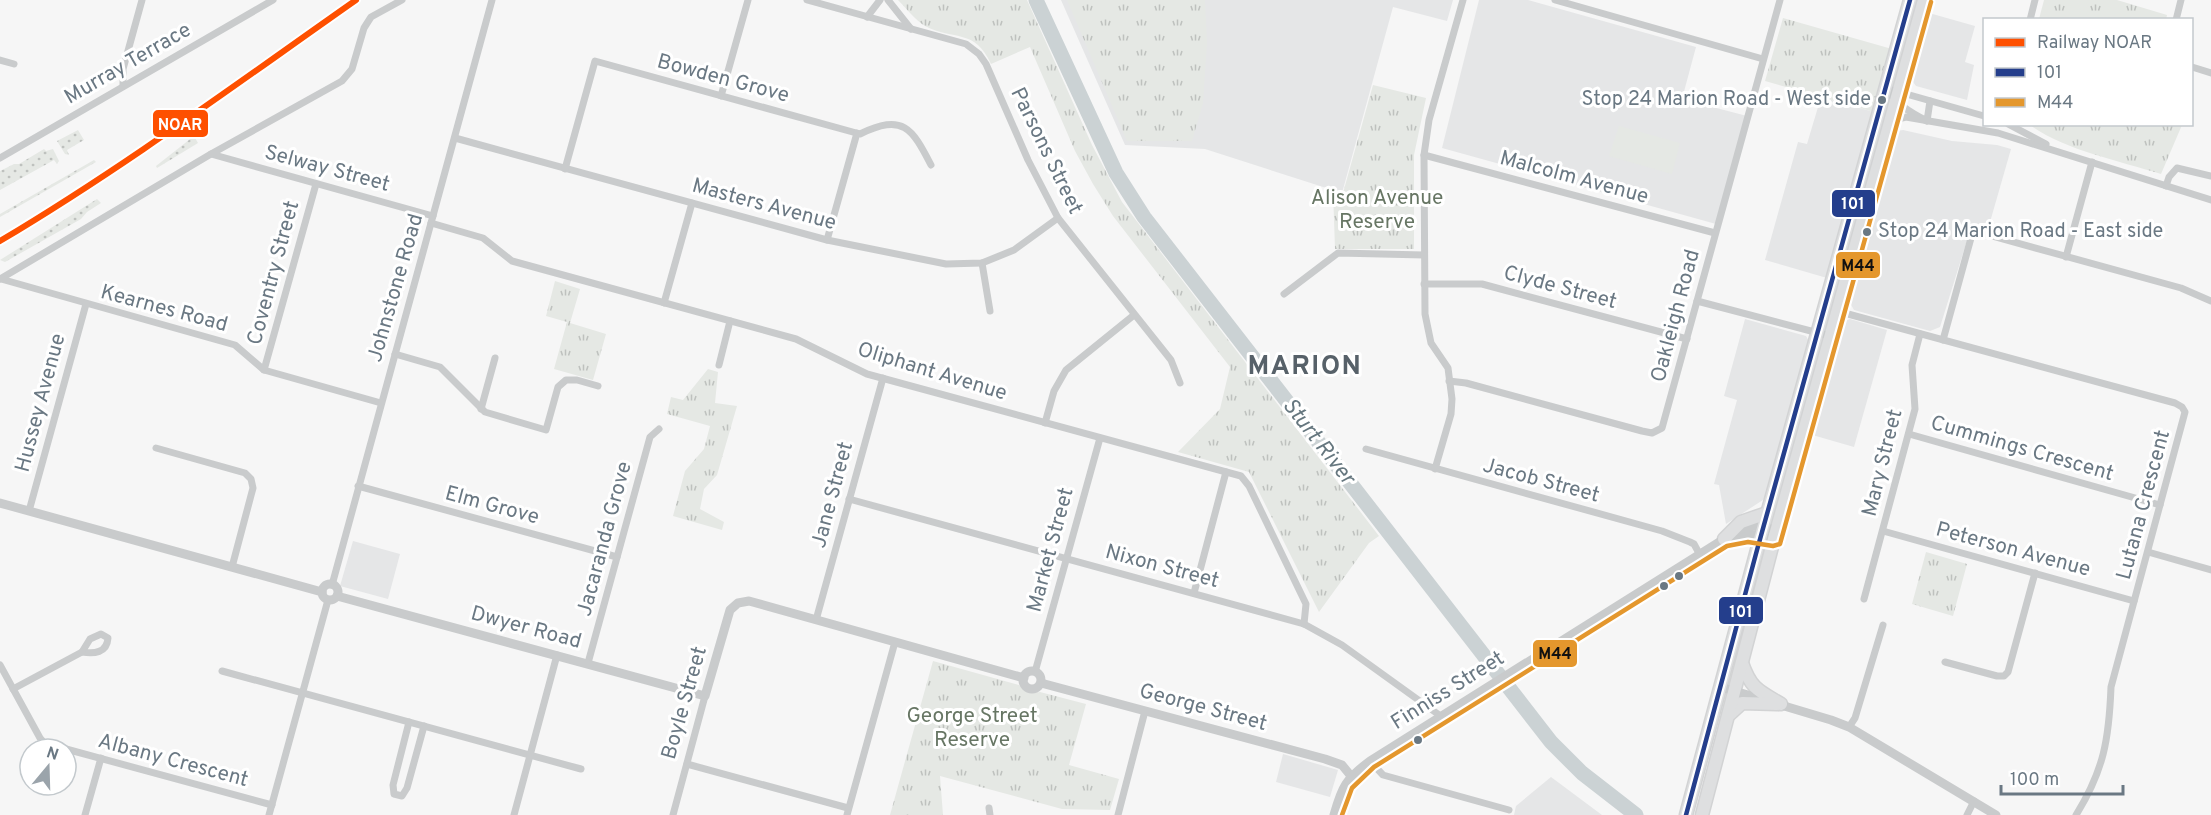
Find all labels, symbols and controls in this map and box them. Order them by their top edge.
street label: Murray Terrace [60,17,196,111]
legend [1983,18,2193,126]
text: Railway NOAR [2037,32,2152,55]
street label: Bowden Grove [654,48,792,110]
text: 101 [2037,62,2062,85]
street label: Parsons Street [1004,83,1088,219]
place label: Stop 24 Marion Road - West side [1581,87,1871,113]
text: M44 [2037,92,2073,115]
marker: Stop 24 Marion Road - West side [1876,94,1888,106]
line badge: NOAR [152,109,209,138]
text: NOAR [158,116,202,136]
street label: Selway Street [261,139,393,199]
street label: Malcolm Avenue [1497,145,1651,211]
street label: Masters Avenue [689,173,839,237]
park label: Alison Avenue Reserve [1311,185,1443,236]
line badge: 101 [1831,189,1876,218]
text: 101 [1841,195,1865,215]
street label: Coventry Street [242,198,306,348]
street label: Johnstone Road [362,211,430,365]
place label: Stop 24 Marion Road - East side [1878,219,2163,245]
marker: Stop 24 Marion Road - East side [1861,226,1873,238]
street label: Oakleigh Road [1645,247,1707,385]
line badge: M44 [1835,251,1881,279]
text: M44 [1841,257,1875,277]
street label: Clyde Street [1501,260,1619,316]
street label: Kearnes Road [97,279,231,339]
street label: Hussey Avenue [10,331,72,475]
street label: Oliphant Avenue [854,336,1010,408]
district label: MARION [1248,350,1362,384]
water label: Sturt River [1276,393,1361,492]
street label: Mary Street [1857,406,1909,520]
street label: Cummings Crescent [1927,410,2117,488]
street label: Lutana Crescent [2111,427,2177,583]
street label: Jane Street [806,439,860,551]
street label: Jacob Street [1480,452,1602,510]
street label: Jacaranda Grove [571,459,639,619]
street label: Elm Grove [442,480,542,532]
street label: Market Street [1021,485,1081,615]
street label: Peterson Avenue [1933,516,2093,584]
street label: Nixon Street [1102,539,1222,595]
unlabelled marker [1673,570,1685,582]
unlabelled marker [1658,580,1670,592]
line badge: 101 [1718,596,1764,625]
street label: Dwyer Road [468,600,584,656]
text: 101 [1729,603,1753,623]
line badge: M44 [1532,639,1578,668]
street label: Boyle Street [656,643,714,763]
street label: Finniss Street [1386,645,1510,737]
text: M44 [1538,645,1572,665]
street label: George Street [1136,678,1270,738]
park label: George Street Reserve [906,703,1038,754]
street label: Albany Crescent [95,728,251,794]
unlabelled marker [1412,734,1424,746]
north arrow [18,737,78,797]
text: N [44,743,61,766]
scale bar [2001,758,2122,796]
text: 100 m [2010,769,2059,792]

